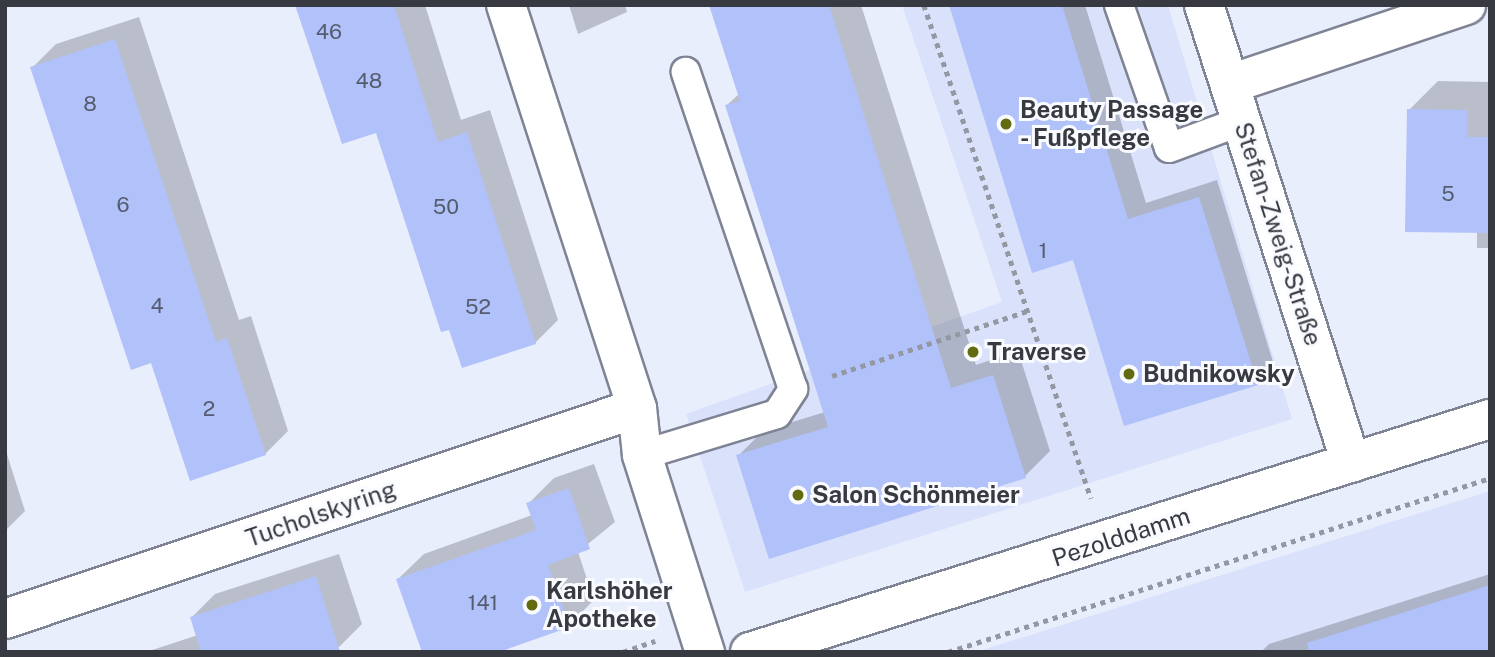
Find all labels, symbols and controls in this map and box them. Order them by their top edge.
house number: 46 [316,19,342,45]
house number: 48 [356,68,382,94]
house number: 8 [83,91,97,117]
place label: Beauty Passage - Fußpflege [1020,96,1203,152]
marker: Beauty Passage - Fußpflege [998,116,1014,132]
street label: Stefan-Zweig-Straße [1228,119,1328,349]
house number: 5 [1441,181,1455,207]
house number: 6 [116,192,130,218]
house number: 50 [433,194,459,220]
house number: 1 [1039,238,1047,264]
house number: 4 [150,293,164,319]
house number: 52 [465,294,491,320]
place label: Traverse [987,338,1086,366]
marker: Traverse [965,344,981,360]
place label: Budnikowsky [1143,360,1295,388]
marker: Budnikowsky [1121,366,1137,382]
house number: 2 [203,396,215,422]
street label: Tucholskyring [242,475,400,553]
place label: Salon Schönmeier [812,481,1020,509]
marker: Salon Schönmeier [790,487,806,503]
street label: Pezolddamm [1048,501,1194,573]
place label: Karlshöher Apotheke [546,577,673,633]
house number: 141 [468,590,498,616]
marker: Karlshöher Apotheke [524,597,540,613]

